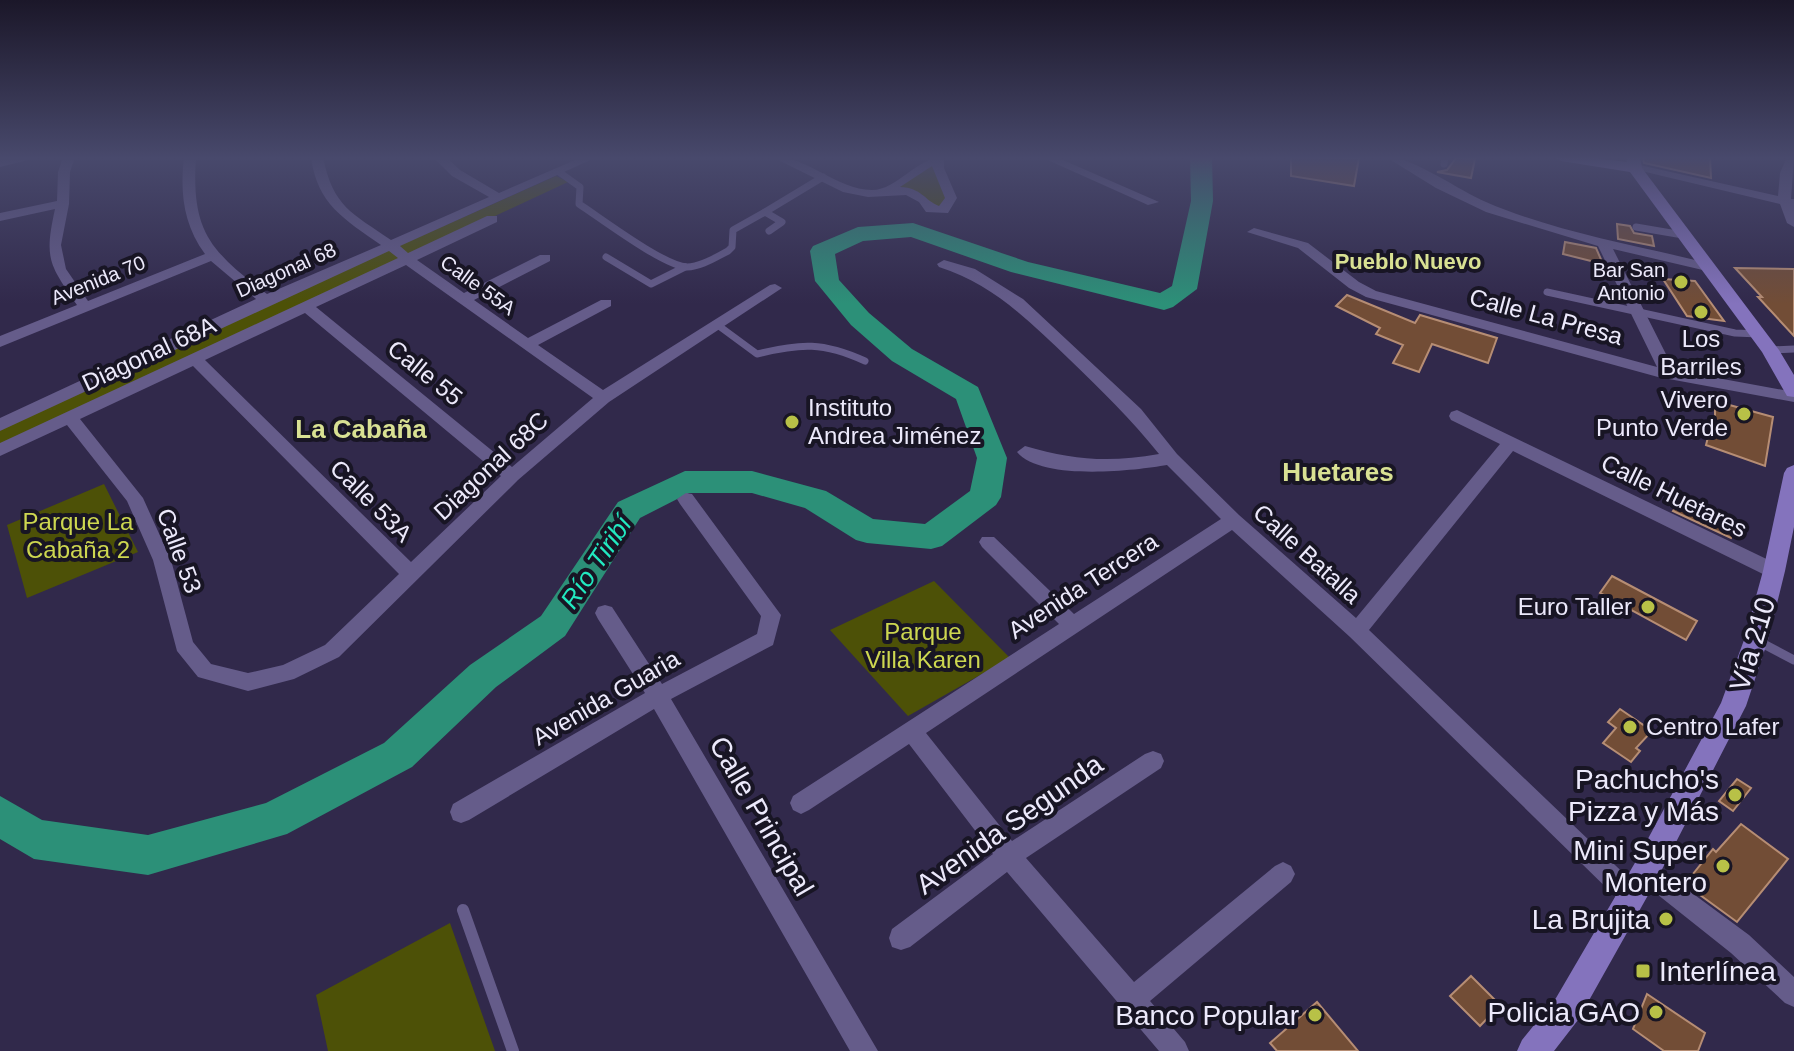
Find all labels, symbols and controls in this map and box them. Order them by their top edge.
street label: Diagonal 68 [233,238,339,302]
district label: Pueblo Nuevo [1335,249,1481,274]
street label: Avenida 70 [48,251,148,309]
street label: Calle 55A [436,251,520,320]
place label: Bar San Antonio [1593,259,1665,304]
marker: Bar San Antonio [1672,273,1690,291]
street label: Calle La Presa [1467,283,1626,350]
marker: Los Barriles [1692,303,1710,321]
street label: Diagonal 68A [78,311,220,396]
place label: Los Barriles [1660,325,1742,380]
street label: Calle 55 [383,334,468,411]
place label: Vivero Punto Verde [1596,386,1728,441]
place label: Instituto Andrea Jiménez [808,394,981,449]
marker: Vivero Punto Verde [1735,405,1753,423]
street label: Diagonal 68C [428,406,553,525]
marker: Instituto Andrea Jiménez [783,413,801,431]
district label: La Cabaña [295,414,427,444]
street label: Calle Huetares [1597,449,1751,542]
street label: Calle 53A [325,454,418,547]
district label: Huetares [1282,457,1394,487]
street label: Calle Batalla [1248,499,1367,609]
street label: Calle 53 [152,505,207,597]
park label: Parque La Cabaña 2 [23,508,134,563]
water label: Río Tiribí [554,508,639,614]
street label: Avenida Tercera [1003,527,1163,644]
place label: Euro Taller [1518,593,1632,620]
street label: Vía 210 [1724,593,1781,695]
marker: Euro Taller [1639,598,1657,616]
park label: Parque Villa Karen [865,618,981,673]
street label: Avenida Guaria [528,644,685,751]
place label: Centro Lafer [1646,713,1779,740]
marker: Centro Lafer [1621,718,1639,736]
street label: Calle Principal [703,731,820,901]
street label: Avenida Segunda [910,748,1109,900]
place label: Pachucho's Pizza y Más [1568,764,1719,827]
marker: Pachucho's Pizza y Más [1726,786,1744,804]
place label: Mini Super Montero [1573,835,1707,898]
marker: Mini Super Montero [1714,857,1732,875]
place label: La Brujita [1532,904,1650,935]
marker: La Brujita [1657,910,1675,928]
place label: Interlínea [1659,956,1776,987]
marker: Interlínea [1634,962,1652,980]
place label: Policia GAO [1488,997,1640,1028]
place label: Banco Popular [1115,1000,1299,1031]
marker: Policia GAO [1647,1003,1665,1021]
marker: Banco Popular [1306,1006,1324,1024]

